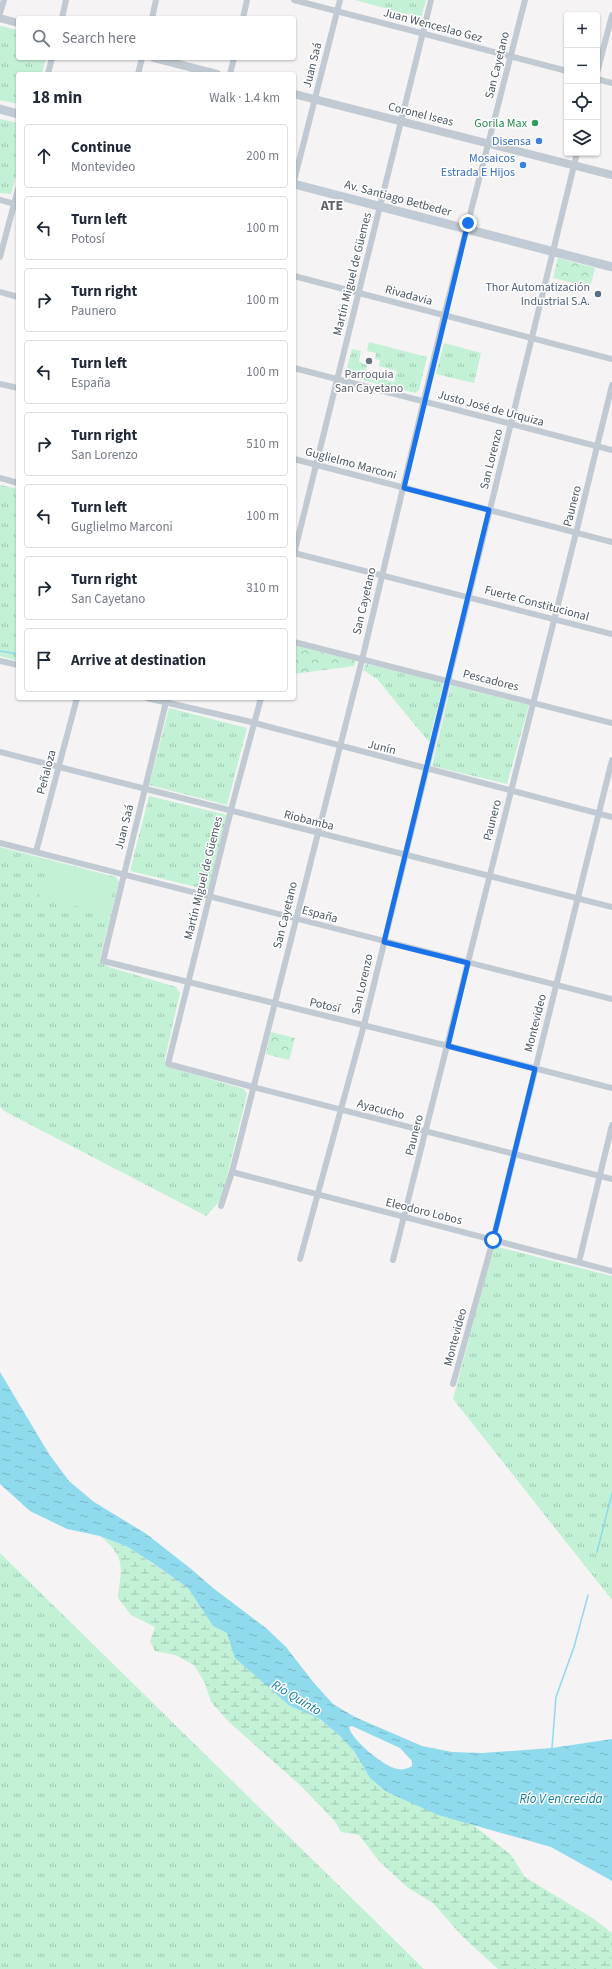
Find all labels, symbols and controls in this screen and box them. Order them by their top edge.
street label: Juan Wenceslao Gez [381,4,484,47]
map controls [564,12,600,156]
button: + [564,12,600,48]
search box [16,16,296,60]
icon: search [30,27,52,49]
text: Search here [62,28,136,49]
street label: San Cayetano [481,30,514,100]
street label: Juan Saá [299,41,326,89]
button: − [564,48,600,84]
button: locate [564,84,600,120]
text: 18 min [32,86,82,110]
text: Walk · 1.4 km [209,89,280,107]
street label: Coronel Iseas [386,98,455,131]
place label: Gorila Max [474,115,528,132]
marker: Gorila Max [530,118,540,128]
button: layers [564,120,600,156]
place label: Disensa [492,133,531,150]
marker: Disensa [534,136,544,146]
text: Continue [71,137,131,158]
icon: ahead [33,145,55,167]
text: 200 m [246,147,279,165]
place label: Mosaicos Estrada E Hijos [441,150,515,181]
text: Montevideo [71,158,135,176]
marker: Mosaicos Estrada E Hijos [518,160,528,170]
street label: Av. Santiago Betbeder [342,176,454,221]
district label: ATE [320,196,343,216]
text: Turn left [71,209,127,230]
street label: Martín Miguel de Güemes [329,211,376,338]
route end [459,214,477,232]
icon: left [33,217,55,239]
text: 100 m [246,219,279,237]
text: Potosí [71,230,105,248]
place label: Thor Automatización Industrial S.A. [485,279,590,310]
text: Turn right [71,281,137,302]
street label: Rivadavia [383,281,435,310]
icon: right [33,289,55,311]
marker: Thor Automatización Industrial S.A. [593,289,603,299]
text: 100 m [246,291,279,309]
text: Paunero [71,302,116,320]
text: Turn left [71,353,127,374]
marker: Parroquia San Cayetano [364,356,374,366]
icon: left [33,361,55,383]
text: 100 m [246,363,279,381]
place label: Parroquia San Cayetano [335,366,403,397]
text: España [71,374,111,392]
street label: Justo José de Urquiza [436,386,546,431]
text: Turn right [71,425,137,446]
street label: San Lorenzo [476,427,507,491]
icon: right [33,433,55,455]
text: 510 m [246,435,279,453]
street label: Guglielmo Marconi [303,443,398,484]
text: San Lorenzo [71,446,138,464]
street label: Paunero [559,484,586,529]
text: Turn left [71,497,127,518]
icon: left [33,505,55,527]
text: 100 m [246,507,279,525]
text: Guglielmo Marconi [71,518,173,536]
street label: San Cayetano [348,566,380,636]
text: Turn right [71,569,137,590]
icon: right [33,577,55,599]
text: 310 m [246,579,279,597]
street label: Fuerte Constitucional [483,581,591,626]
text: San Cayetano [71,590,145,608]
icon: arrive [33,649,55,671]
text: Arrive at destination [71,650,206,671]
street label: Pescadores [461,665,521,696]
street label: Junín [366,736,398,759]
street label: Peñaloza [32,748,61,796]
street label: Paunero [479,798,506,843]
street label: Juan Saá [111,803,138,851]
street label: Riobamba [282,806,336,835]
street label: Martín Miguel de Güemes [180,815,227,942]
street label: San Cayetano [269,880,302,950]
street label: España [300,902,340,927]
street label: San Lorenzo [347,952,378,1016]
street label: Montevideo [520,992,551,1054]
street label: Potosí [308,994,343,1018]
street label: Ayacucho [355,1095,406,1124]
street label: Paunero [401,1113,428,1158]
street label: Eleodoro Lobos [384,1194,464,1229]
route start [484,1231,502,1249]
street label: Montevideo [440,1306,471,1368]
water label: Río Quinto [268,1676,325,1720]
water label: Río V en crecida [519,1790,603,1808]

